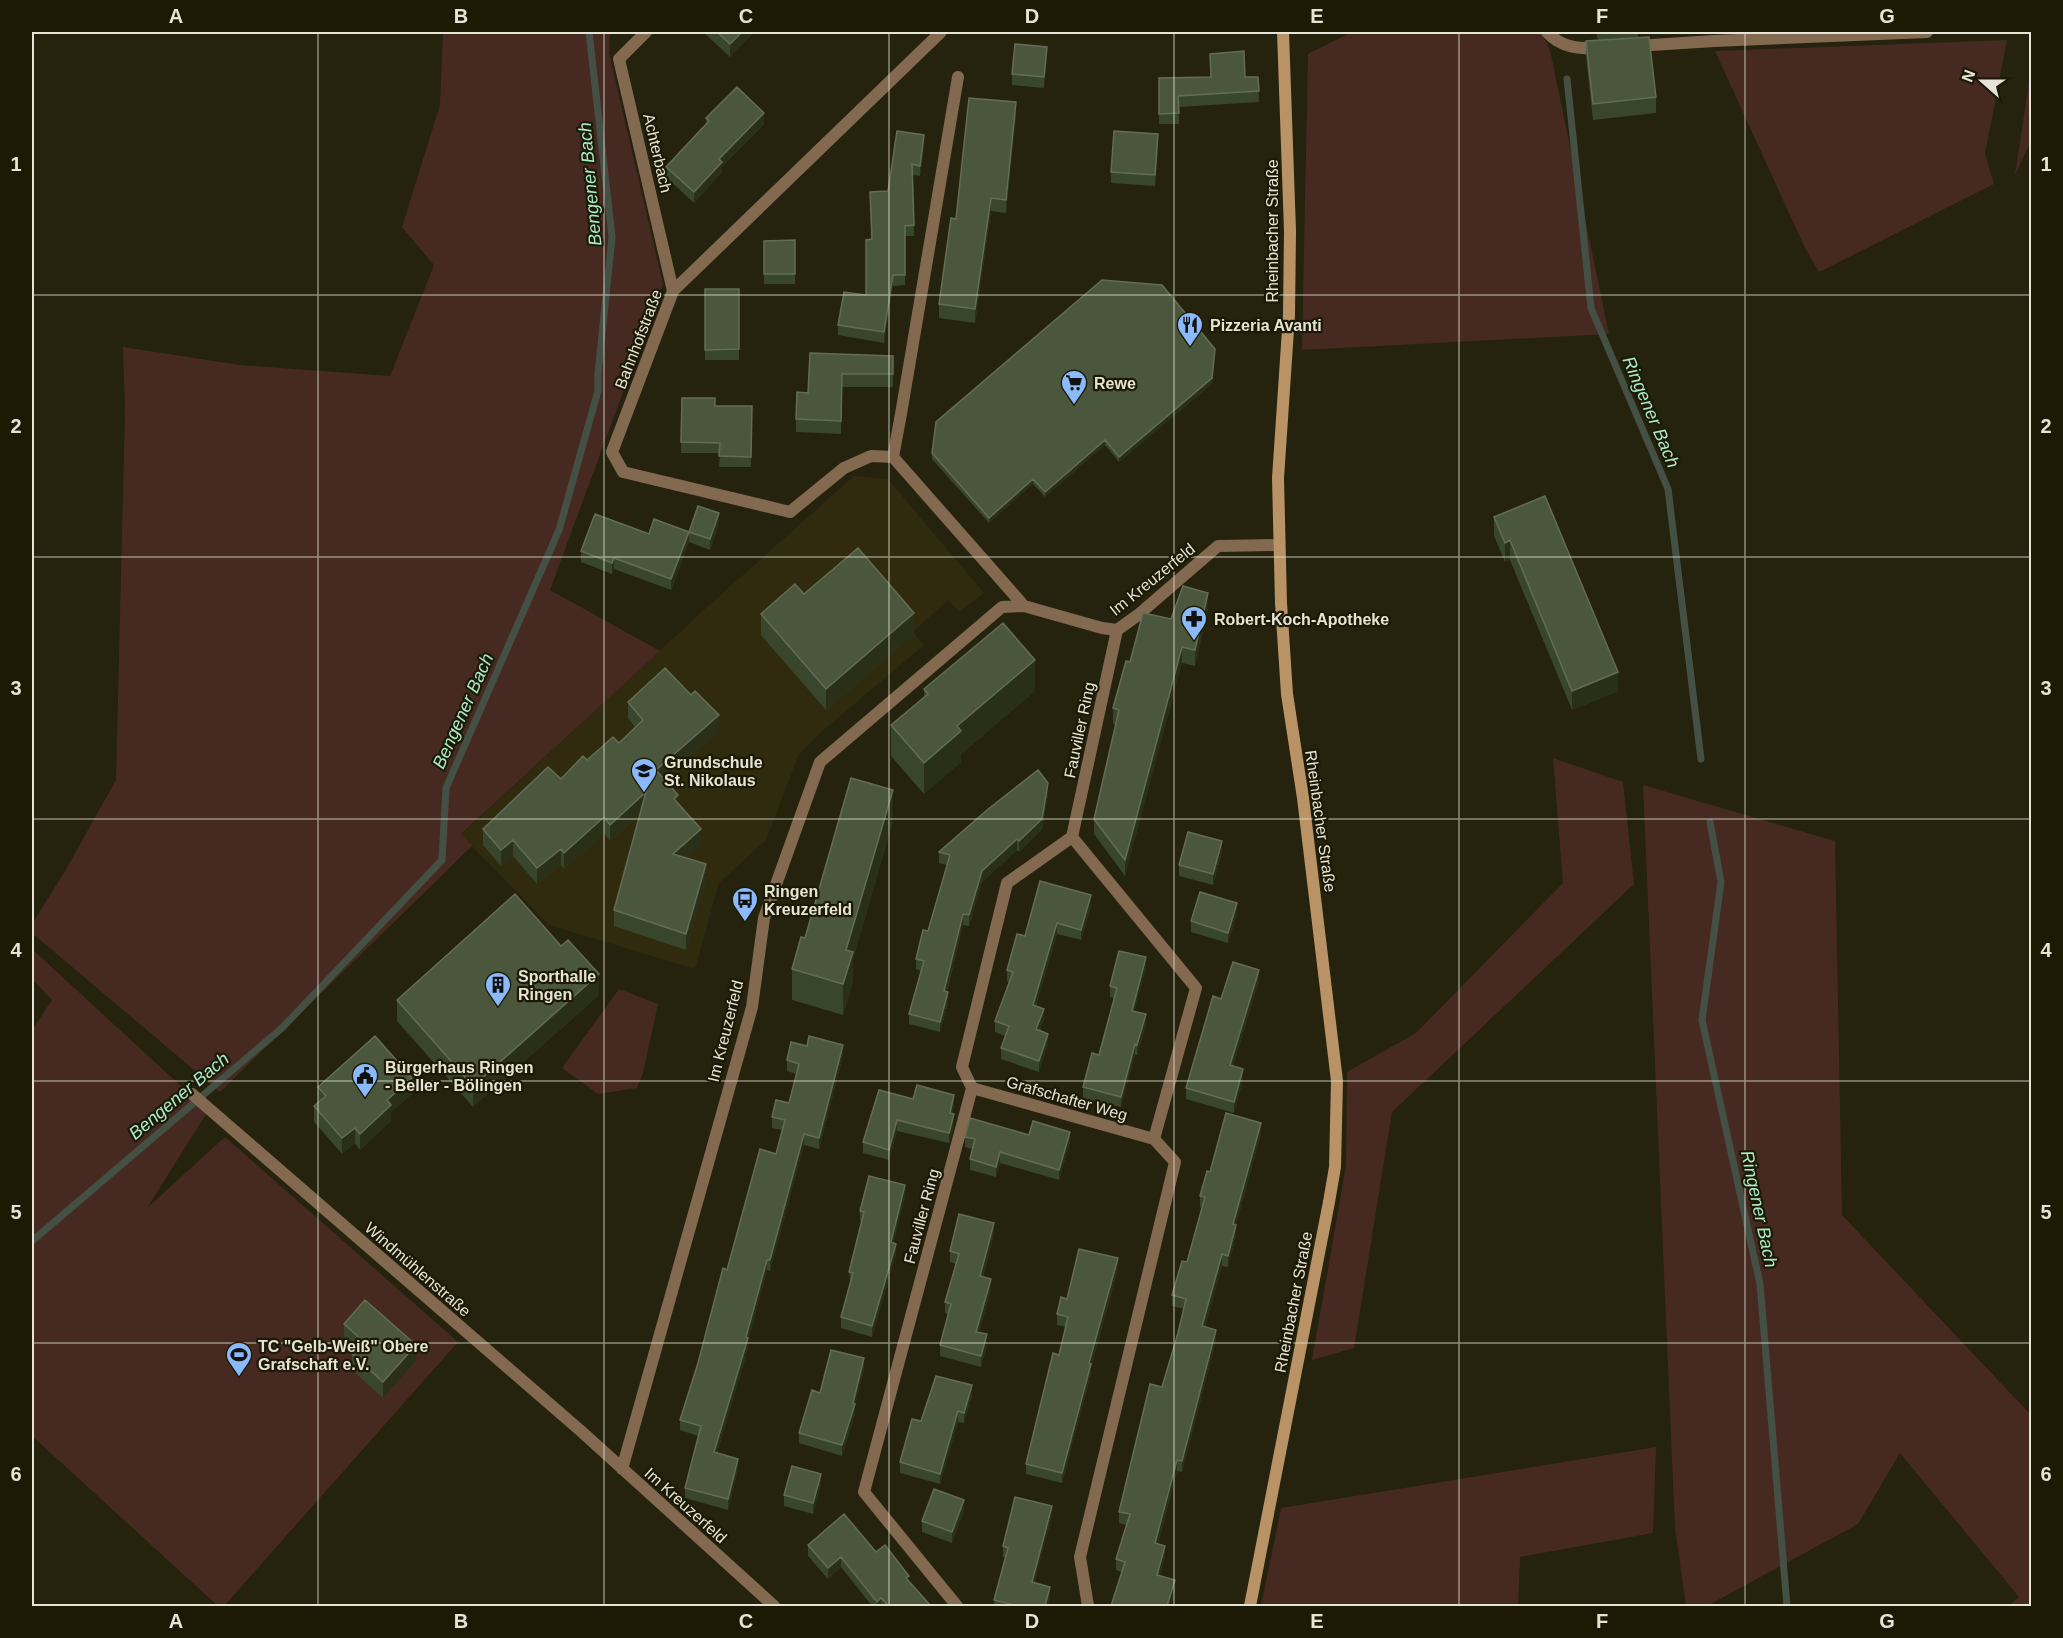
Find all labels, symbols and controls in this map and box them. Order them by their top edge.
text: A [169,5,183,27]
text: B [454,5,468,27]
text: C [739,5,753,27]
text: D [1025,5,1039,27]
text: E [1310,5,1324,27]
text: F [1596,5,1608,27]
text: G [1879,5,1895,27]
north arrow [1952,51,2012,111]
text: N [1958,67,1978,84]
street label: Achterbach [640,112,675,194]
water label: Bengener Bach [575,121,605,247]
text: 1 [10,153,22,175]
text: 1 [2040,153,2052,175]
street label: Rheinbacher Straße [1264,159,1281,303]
street label: Bahnhofstraße [612,287,665,391]
restaurant icon: Pizzeria Avanti [1175,310,1205,348]
place label: Pizzeria Avanti [1210,317,1322,334]
water label: Ringener Bach [1619,353,1683,471]
supermarket icon: Rewe [1059,368,1089,406]
place label: Rewe [1094,375,1136,392]
text: 2 [10,415,22,437]
text: 2 [2040,415,2052,437]
street label: Im Kreuzerfeld [1107,540,1198,619]
pharmacy icon: Robert-Koch-Apotheke [1179,604,1209,642]
place label: Robert-Koch-Apotheke [1214,611,1389,628]
water label: Bengener Bach [429,650,497,772]
text: 3 [10,677,22,699]
text: 3 [2040,677,2052,699]
street label: Fauviller Ring [1061,680,1098,780]
street label: Rheinbacher Straße [1302,749,1339,893]
place label: Grundschule St. Nikolaus [664,754,763,789]
school or university icon: Grundschule St. Nikolaus [629,756,659,794]
place label: Ringen Kreuzerfeld [764,883,852,918]
bus stop icon: Ringen Kreuzerfeld [730,885,760,923]
text: 4 [10,939,22,961]
text: 4 [2040,939,2052,961]
place label: Sporthalle Ringen [518,968,596,1003]
building icon: Sporthalle Ringen [483,970,513,1008]
street label: Im Kreuzerfeld [705,979,746,1084]
water label: Bengener Bach [125,1048,233,1144]
place label: Bürgerhaus Ringen - Beller - Bölingen [385,1059,533,1094]
public building icon: Bürgerhaus Ringen - Beller - Bölingen [350,1061,380,1099]
street label: Grafschafter Weg [1004,1073,1129,1124]
water label: Ringener Bach [1737,1149,1781,1269]
street label: Fauviller Ring [901,1167,942,1266]
text: 5 [10,1201,22,1223]
text: 5 [2040,1201,2052,1223]
street label: Windmühlenstraße [361,1219,474,1320]
street label: Rheinbacher Straße [1271,1230,1316,1374]
place label: TC "Gelb-Weiß" Obere Grafschaft e.V. [258,1338,429,1373]
sports icon: TC "Gelb-Weiß" Obere Grafschaft e.V. [224,1340,254,1378]
text: 6 [10,1463,22,1485]
text: 6 [2040,1463,2052,1485]
street label: Im Kreuzerfeld [641,1464,730,1546]
text: A [169,1610,183,1632]
text: B [454,1610,468,1632]
text: C [739,1610,753,1632]
text: D [1025,1610,1039,1632]
text: E [1310,1610,1324,1632]
text: F [1596,1610,1608,1632]
text: G [1879,1610,1895,1632]

